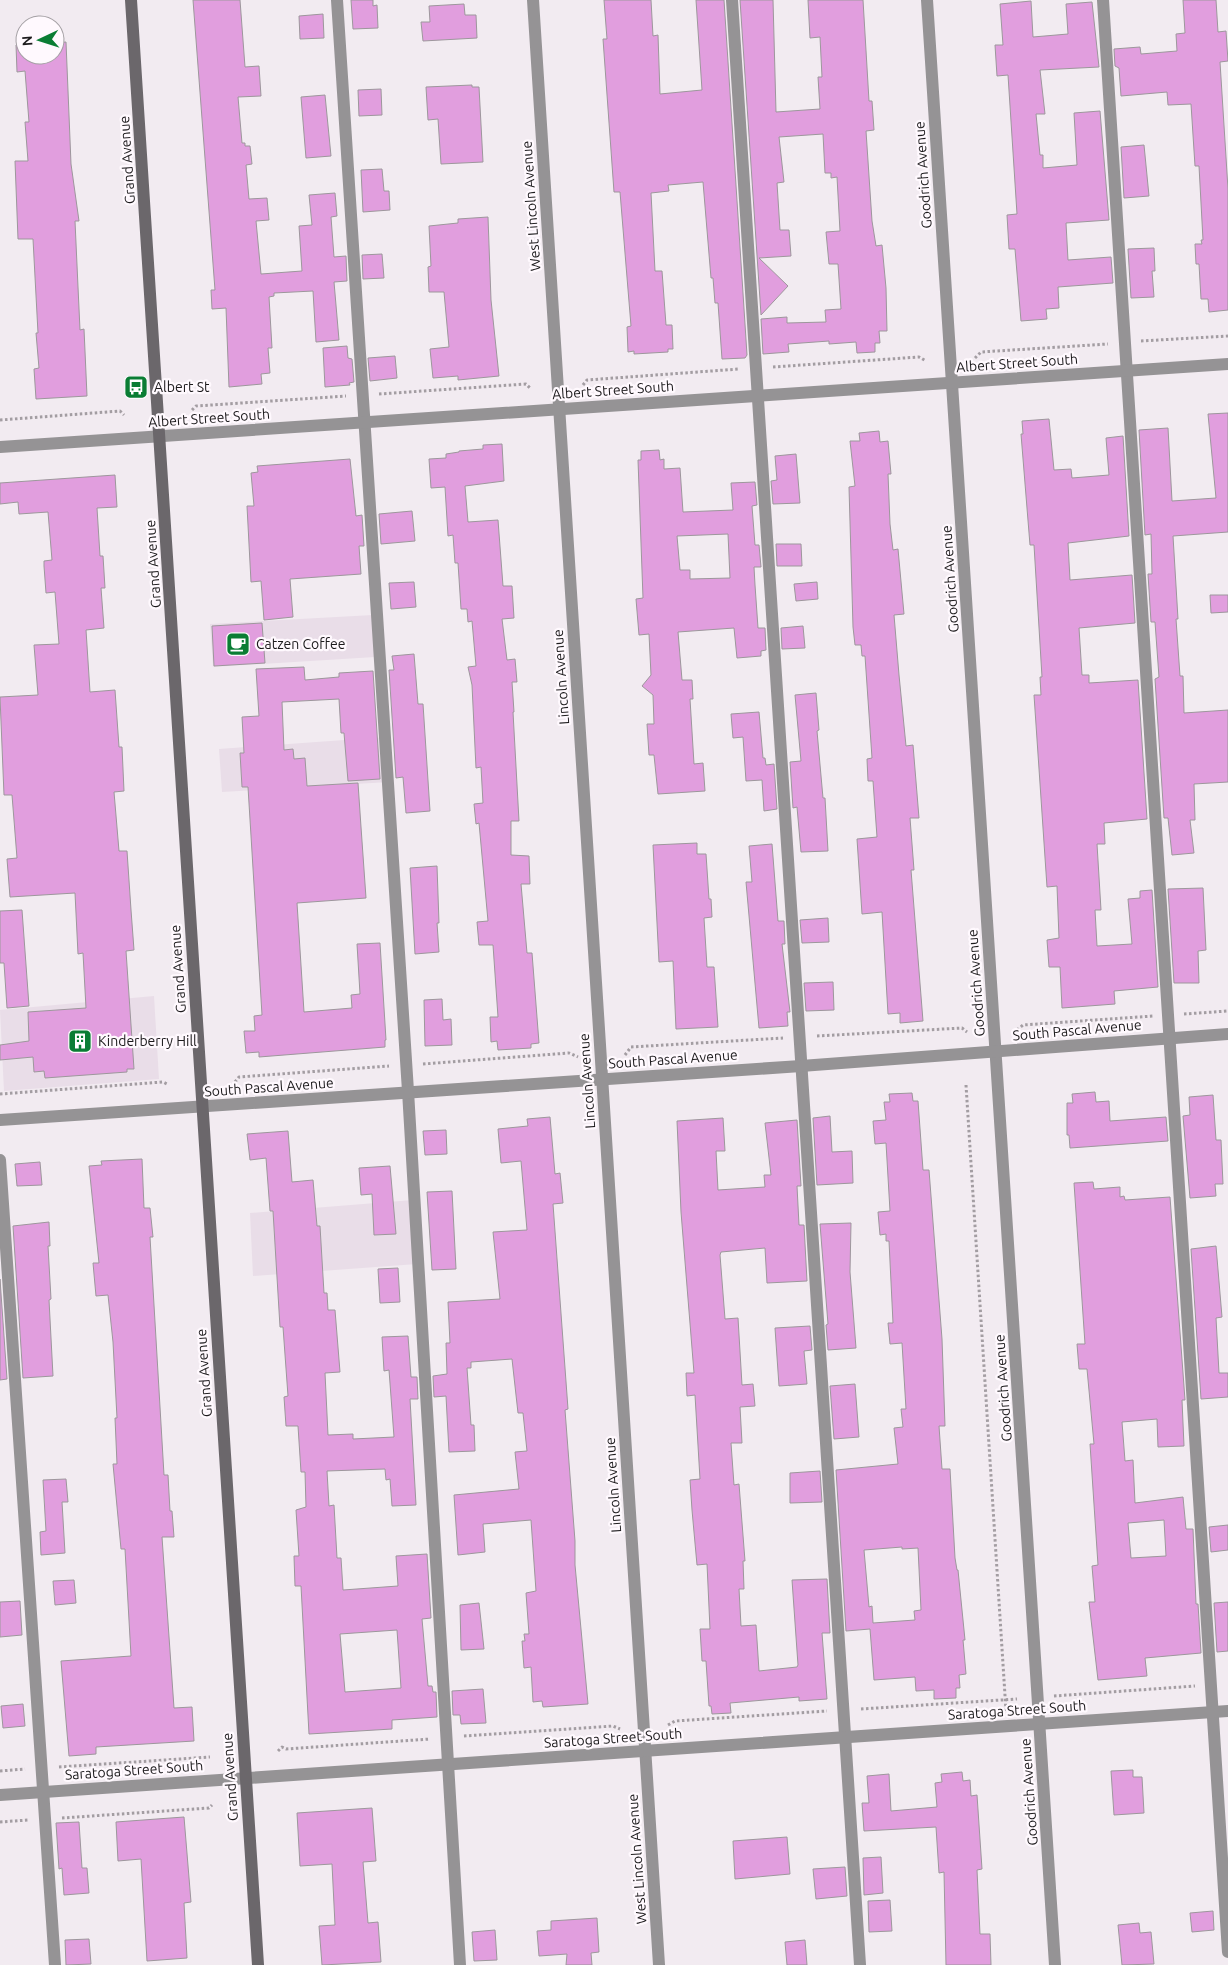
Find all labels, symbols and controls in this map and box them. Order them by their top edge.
north arrow [15,15,65,65]
text: N [19,35,35,47]
street label: Grand Avenue [116,115,138,205]
street label: Goodrich Avenue [911,121,935,229]
street label: West Lincoln Avenue [518,140,544,272]
street label: Albert Street South [956,351,1078,375]
bus stop icon: Albert St [123,374,149,400]
street label: Albert Street South [552,378,674,402]
place label: Albert St [154,379,210,395]
street label: Albert Street South [148,406,270,430]
street label: Grand Avenue [142,519,164,609]
street label: Goodrich Avenue [938,525,962,633]
street label: Lincoln Avenue [550,629,572,725]
cafe icon: Catzen Coffee [225,631,251,657]
place label: Catzen Coffee [256,636,345,652]
street label: Grand Avenue [167,924,189,1014]
street label: Goodrich Avenue [964,929,988,1037]
street label: South Pascal Avenue [1012,1016,1142,1044]
building icon: Kinderberry Hill [67,1028,93,1054]
place label: Kinderberry Hill [98,1033,197,1049]
street label: Lincoln Avenue [576,1033,598,1129]
street label: South Pascal Avenue [608,1047,738,1071]
street label: South Pascal Avenue [204,1075,334,1099]
street label: Grand Avenue [193,1328,215,1418]
street label: Goodrich Avenue [991,1334,1015,1442]
street label: Lincoln Avenue [602,1437,624,1533]
street label: Saratoga Street South [947,1697,1087,1723]
street label: Saratoga Street South [543,1725,683,1751]
street label: Grand Avenue [219,1732,241,1822]
street label: Goodrich Avenue [1017,1738,1041,1846]
street label: Saratoga Street South [64,1757,204,1783]
street label: West Lincoln Avenue [624,1793,650,1925]

